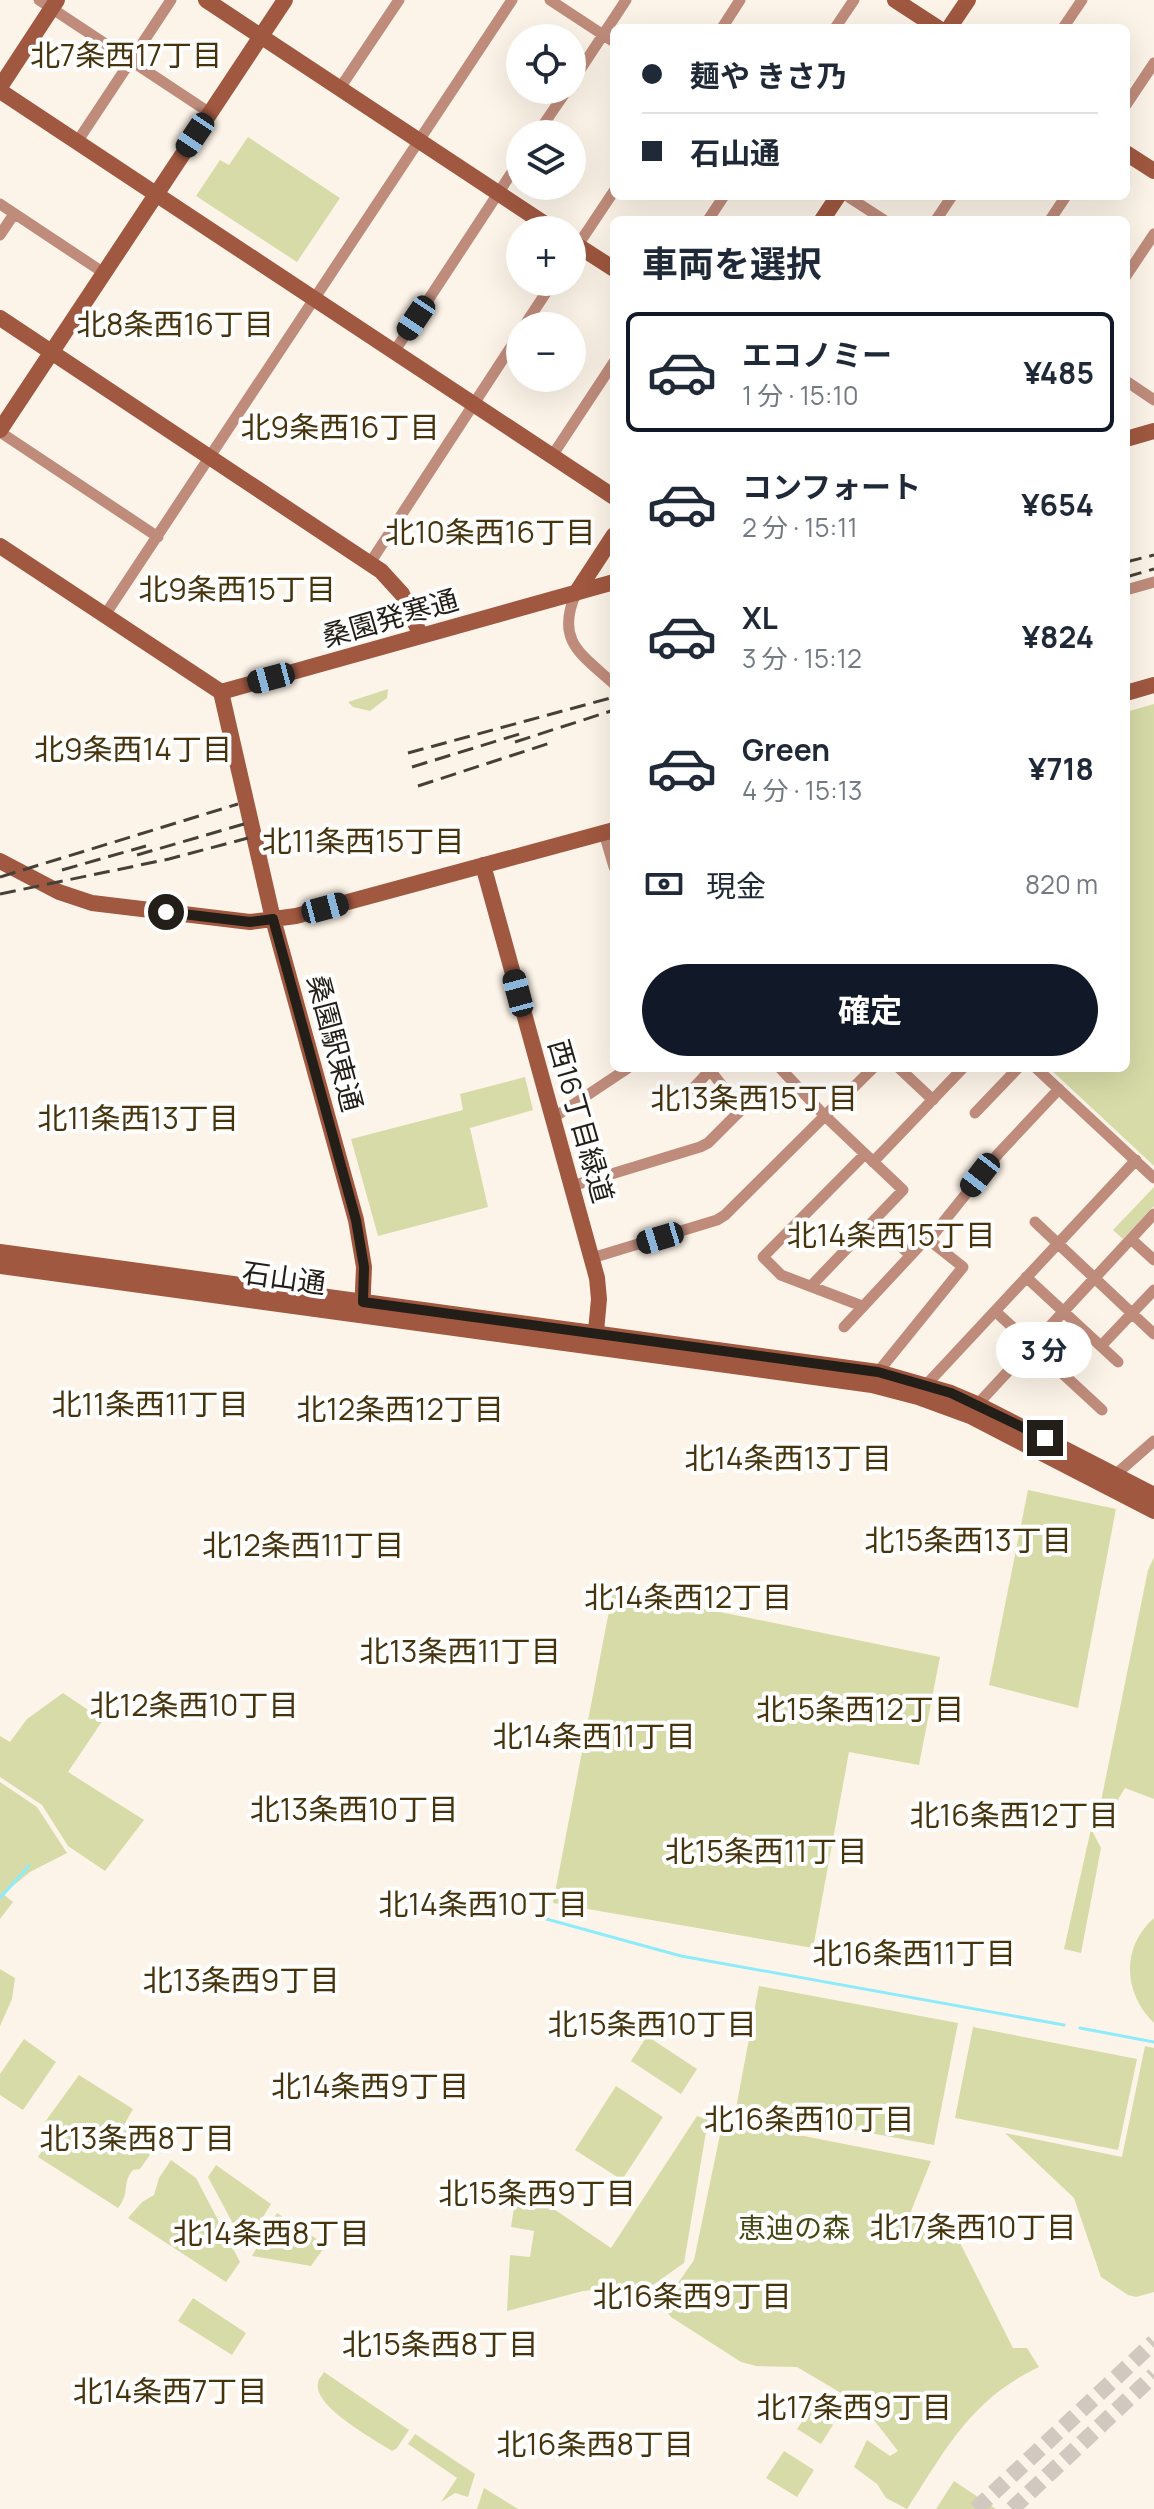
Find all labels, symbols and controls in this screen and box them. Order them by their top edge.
map controls [506,24,586,392]
button: locate [506,24,586,104]
district label: 北7条西17丁目 [30,34,222,75]
text: 麺や きさ乃 [690,55,846,96]
car [172,108,218,162]
button: layers [506,120,586,200]
text: 石山通 [690,132,780,173]
button: + [506,216,586,296]
text: 車両を選択 [642,239,822,288]
car [393,291,439,345]
district label: 北8条西16丁目 [76,303,274,344]
button: − [506,312,586,392]
text: エコノミー [742,334,892,375]
icon: car [646,336,718,408]
text: ¥485 [1024,352,1094,393]
text: 1 分 · 15:10 [742,377,859,413]
district label: 北9条西16丁目 [241,406,439,447]
text: コンフォート [742,466,921,507]
icon: car [646,468,718,540]
text: ¥654 [1021,484,1094,525]
text: 2 分 · 15:11 [742,509,858,545]
district label: 北10条西16丁目 [385,511,595,552]
district label: 北9条西15丁目 [138,568,336,609]
street label: 桑園発寒通 [317,579,462,655]
text: XL [742,597,778,638]
icon: car [646,600,718,672]
text: ¥824 [1022,616,1094,657]
text: 3 分 · 15:12 [742,640,862,676]
car [245,660,297,696]
district label: 北9条西14丁目 [34,728,232,769]
text: Green [742,729,830,770]
icon: car [646,732,718,804]
text: ¥718 [1028,748,1094,789]
text: 4 分 · 15:13 [742,772,862,808]
district label: 北11条西15丁目 [262,820,464,861]
icon: cash [642,862,686,906]
text: 現金 [706,865,766,906]
text: 820 m [1025,866,1098,902]
car [299,890,351,926]
route start [148,894,184,930]
button: 確定 [642,964,1098,1056]
car [500,967,536,1019]
street label: 桑園駅東通 [299,970,372,1115]
street label: 西16丁目緑道 [541,1035,623,1207]
district label: 北13条西15丁目 [650,1077,858,1118]
district label: 北11条西13丁目 [37,1097,239,1138]
car [956,1149,1004,1201]
district label: 北14条西15丁目 [787,1214,995,1255]
car [634,1220,686,1256]
street label: 石山通 [240,1252,328,1302]
callout: 3 分 [997,1322,1093,1378]
text: 3 分 [1021,1332,1067,1368]
district label: 北11条西11丁目 [52,1383,248,1424]
district label: 北12条西12丁目 [296,1388,504,1429]
route end [1027,1420,1063,1456]
district label: 北14条西13丁目 [684,1437,892,1478]
district label: 北15条西13丁目 [864,1519,1072,1560]
district label: 北12条西11丁目 [202,1524,404,1565]
district label: 北14条西12丁目 [584,1576,792,1617]
district label: 北13条西11丁目 [359,1630,561,1671]
district label: 北12条西10丁目 [90,1684,298,1725]
district label: 北15条西12丁目 [756,1688,964,1729]
district label: 北14条西11丁目 [493,1715,695,1756]
district label: 北13条西10丁目 [250,1788,458,1829]
district label: 北16条西12丁目 [909,1794,1119,1835]
district label: 北15条西11丁目 [665,1830,867,1871]
district label: 北14条西10丁目 [378,1883,588,1924]
district label: 北16条西11丁目 [812,1932,1016,1973]
district label: 北13条西9丁目 [143,1959,339,2000]
district label: 北15条西10丁目 [547,2003,757,2044]
district label: 北14条西9丁目 [271,2065,469,2106]
district label: 北16条西10丁目 [704,2098,914,2139]
district label: 北13条西8丁目 [39,2117,235,2158]
district label: 北15条西9丁目 [438,2172,636,2213]
district label: 北17条西10丁目 [870,2206,1076,2247]
park label: 恵迪の森 [738,2208,850,2246]
district label: 北14条西8丁目 [173,2212,369,2253]
district label: 北16条西9丁目 [593,2275,791,2316]
district label: 北15条西8丁目 [342,2323,538,2364]
district label: 北14条西7丁目 [73,2370,267,2411]
district label: 北17条西9丁目 [756,2386,952,2427]
district label: 北16条西8丁目 [496,2423,694,2464]

